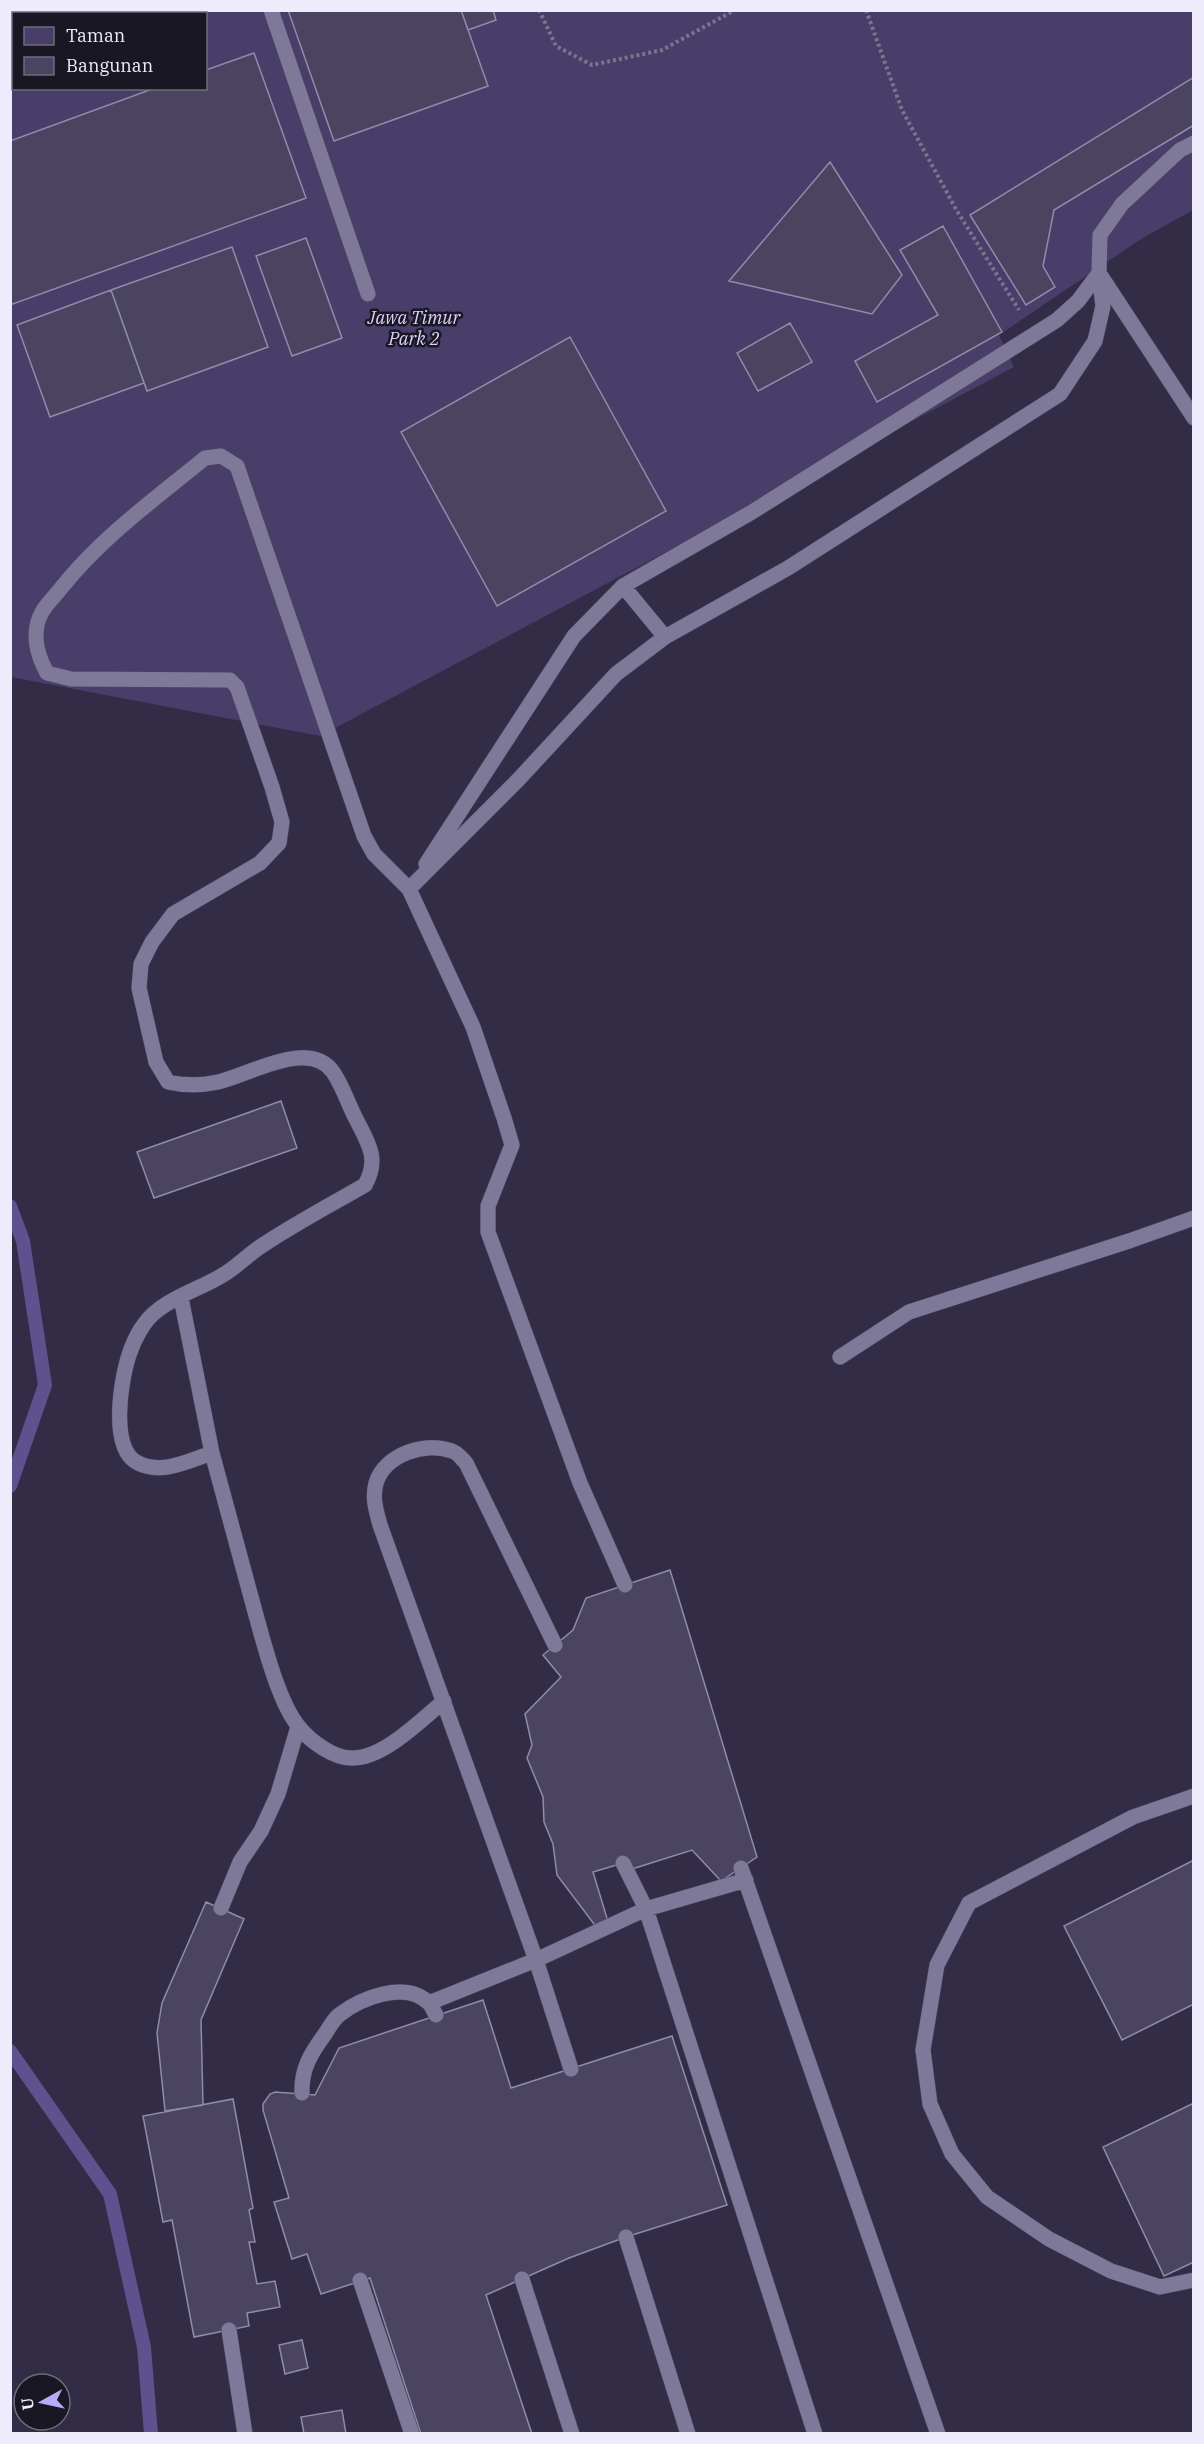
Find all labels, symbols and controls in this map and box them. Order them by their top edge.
legend [12,12,207,90]
text: Taman [66,24,125,47]
text: Bangunan [66,54,153,77]
park label: Jawa Timur Park 2 [367,306,462,350]
north arrow [12,2372,72,2432]
text: U [16,2397,38,2412]

